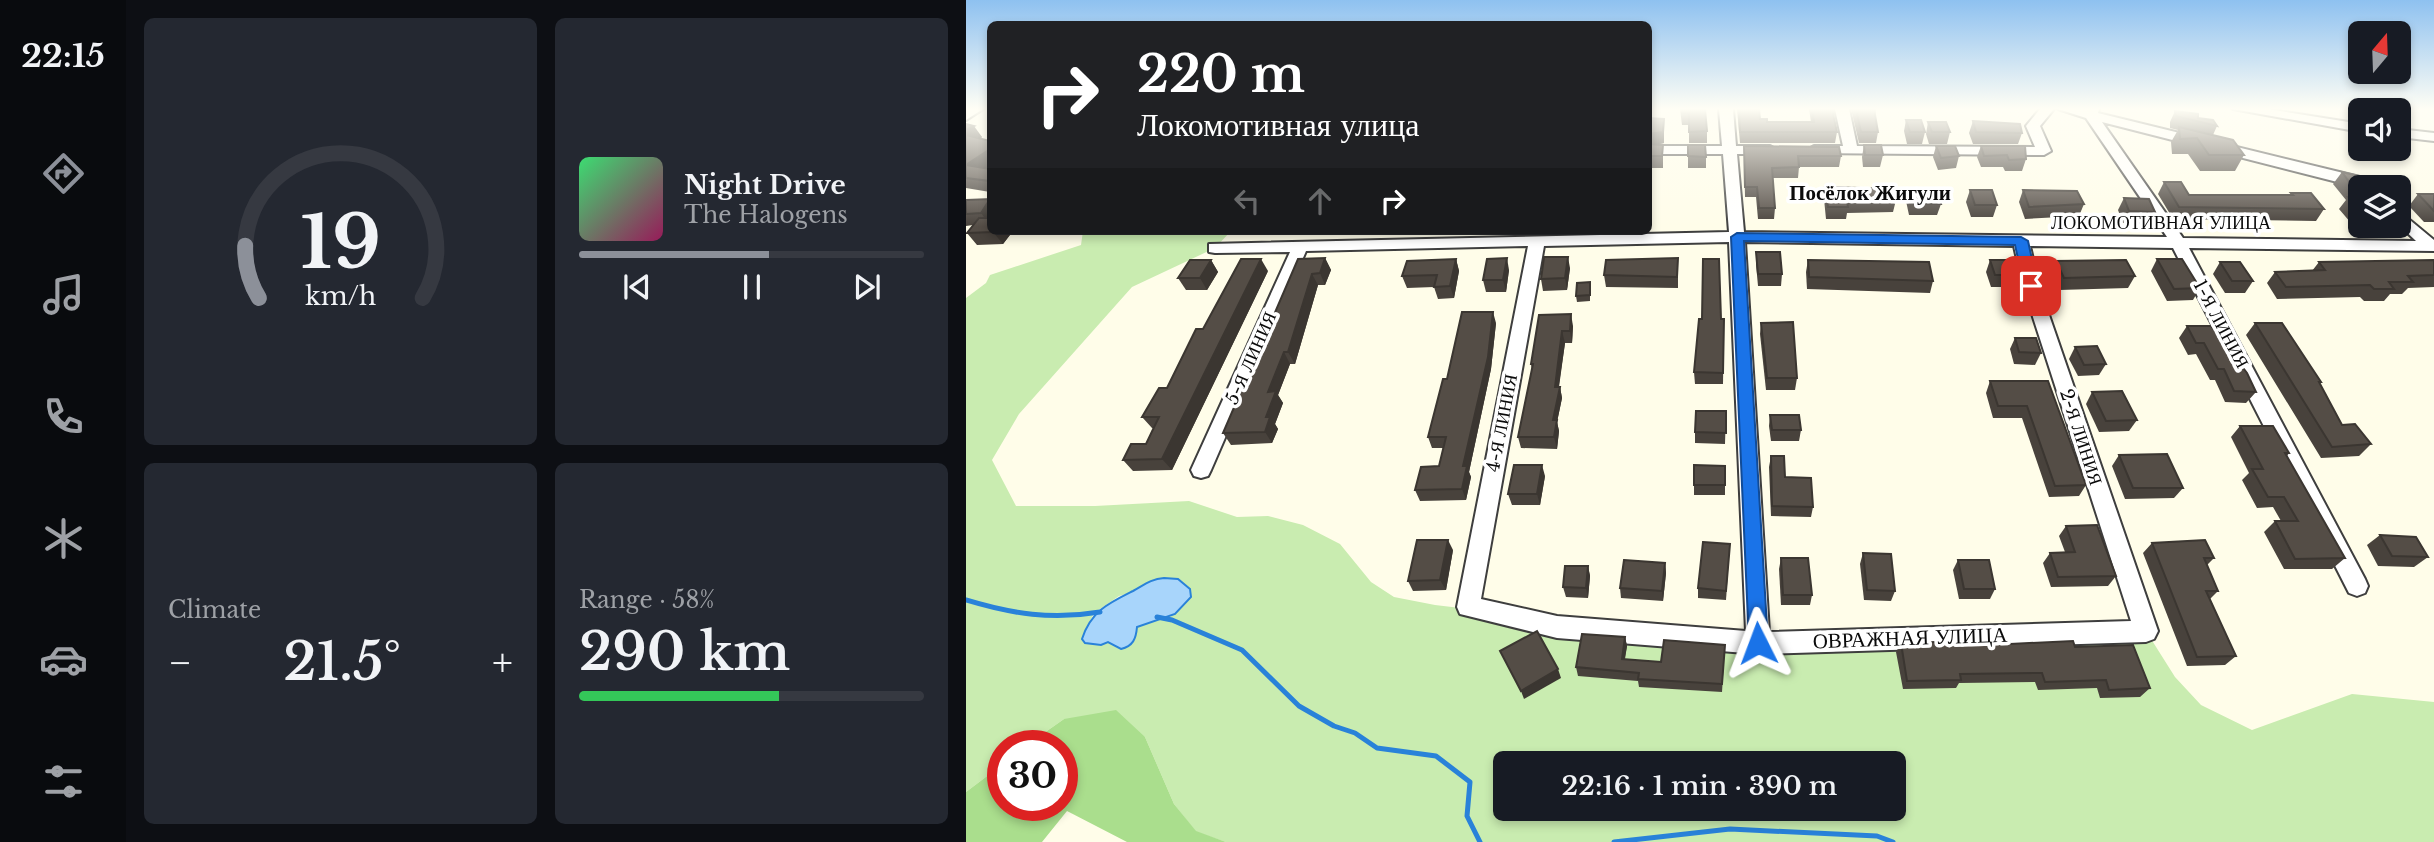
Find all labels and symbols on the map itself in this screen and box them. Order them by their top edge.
north arrow [2348,21,2412,84]
district label: Посёлок Жигули [1789,180,1951,206]
street label: ЛОКОМОТИВНАЯ УЛИЦА [2051,212,2271,234]
pin [2001,256,2061,316]
street label: 1-Я ЛИНИЯ [2189,276,2253,372]
street label: 5-Я ЛИНИЯ [1221,308,1281,408]
street label: 4-Я ЛИНИЯ [1482,372,1522,474]
street label: 2-Я ЛИНИЯ [2055,386,2107,488]
position arrow [1721,606,1795,680]
street label: ОВРАЖНАЯ УЛИЦА [1812,622,2009,654]
speed limit sign: 30 [987,730,1078,821]

